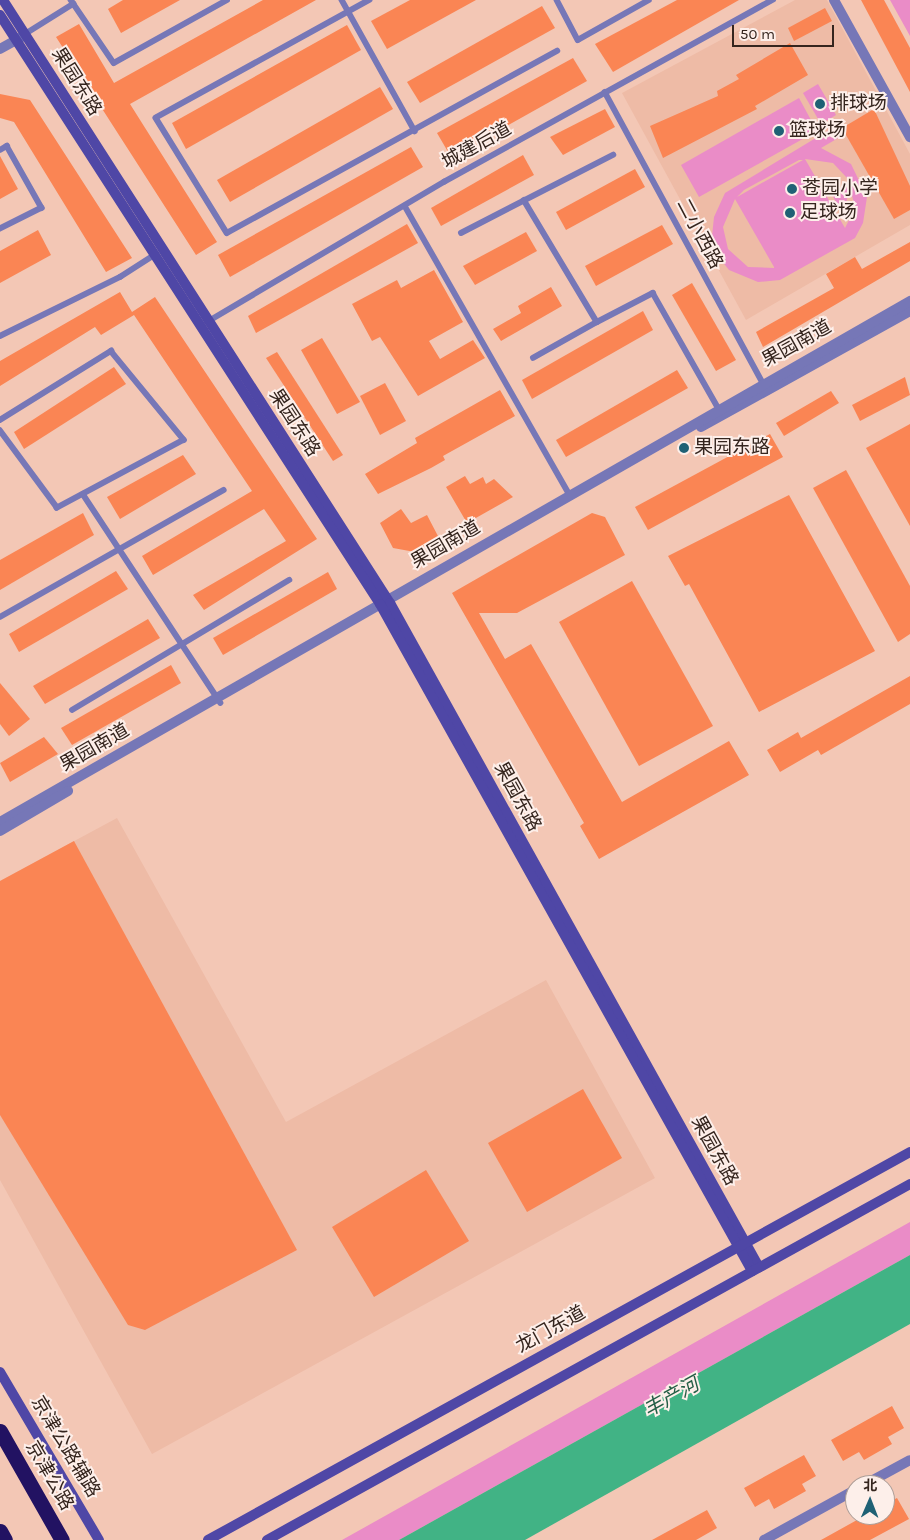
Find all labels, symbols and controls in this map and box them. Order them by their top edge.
scale bar [735,15,838,47]
text: 50 m [740,25,775,43]
street label: 果园东路 [46,44,106,120]
place label: 排球场 [830,93,887,115]
marker: 排球场 [814,98,826,110]
street label: 城建后道 [438,118,516,174]
place label: 篮球场 [789,120,846,142]
marker: 篮球场 [773,125,785,137]
place label: 苍园小学 [802,178,878,200]
marker: 苍园小学 [786,183,798,195]
street label: 二小西路 [671,195,727,273]
place label: 足球场 [800,202,857,224]
marker: 足球场 [784,207,796,219]
street label: 果园南道 [758,316,836,372]
street label: 果园东路 [264,385,324,461]
place label: 果园东路 [694,437,770,459]
marker: 果园东路 [678,442,690,454]
street label: 果园南道 [407,516,485,574]
street label: 果园南道 [56,719,134,777]
street label: 果园东路 [489,758,545,836]
street label: 果园东路 [686,1112,742,1190]
street label: 龙门东道 [512,1302,590,1358]
water label: 丰产河 [639,1372,703,1422]
street label: 京津公路辅路 [26,1392,104,1502]
street label: 京津公路 [20,1437,78,1515]
north arrow [845,1475,895,1525]
text: 北 [863,1477,877,1494]

